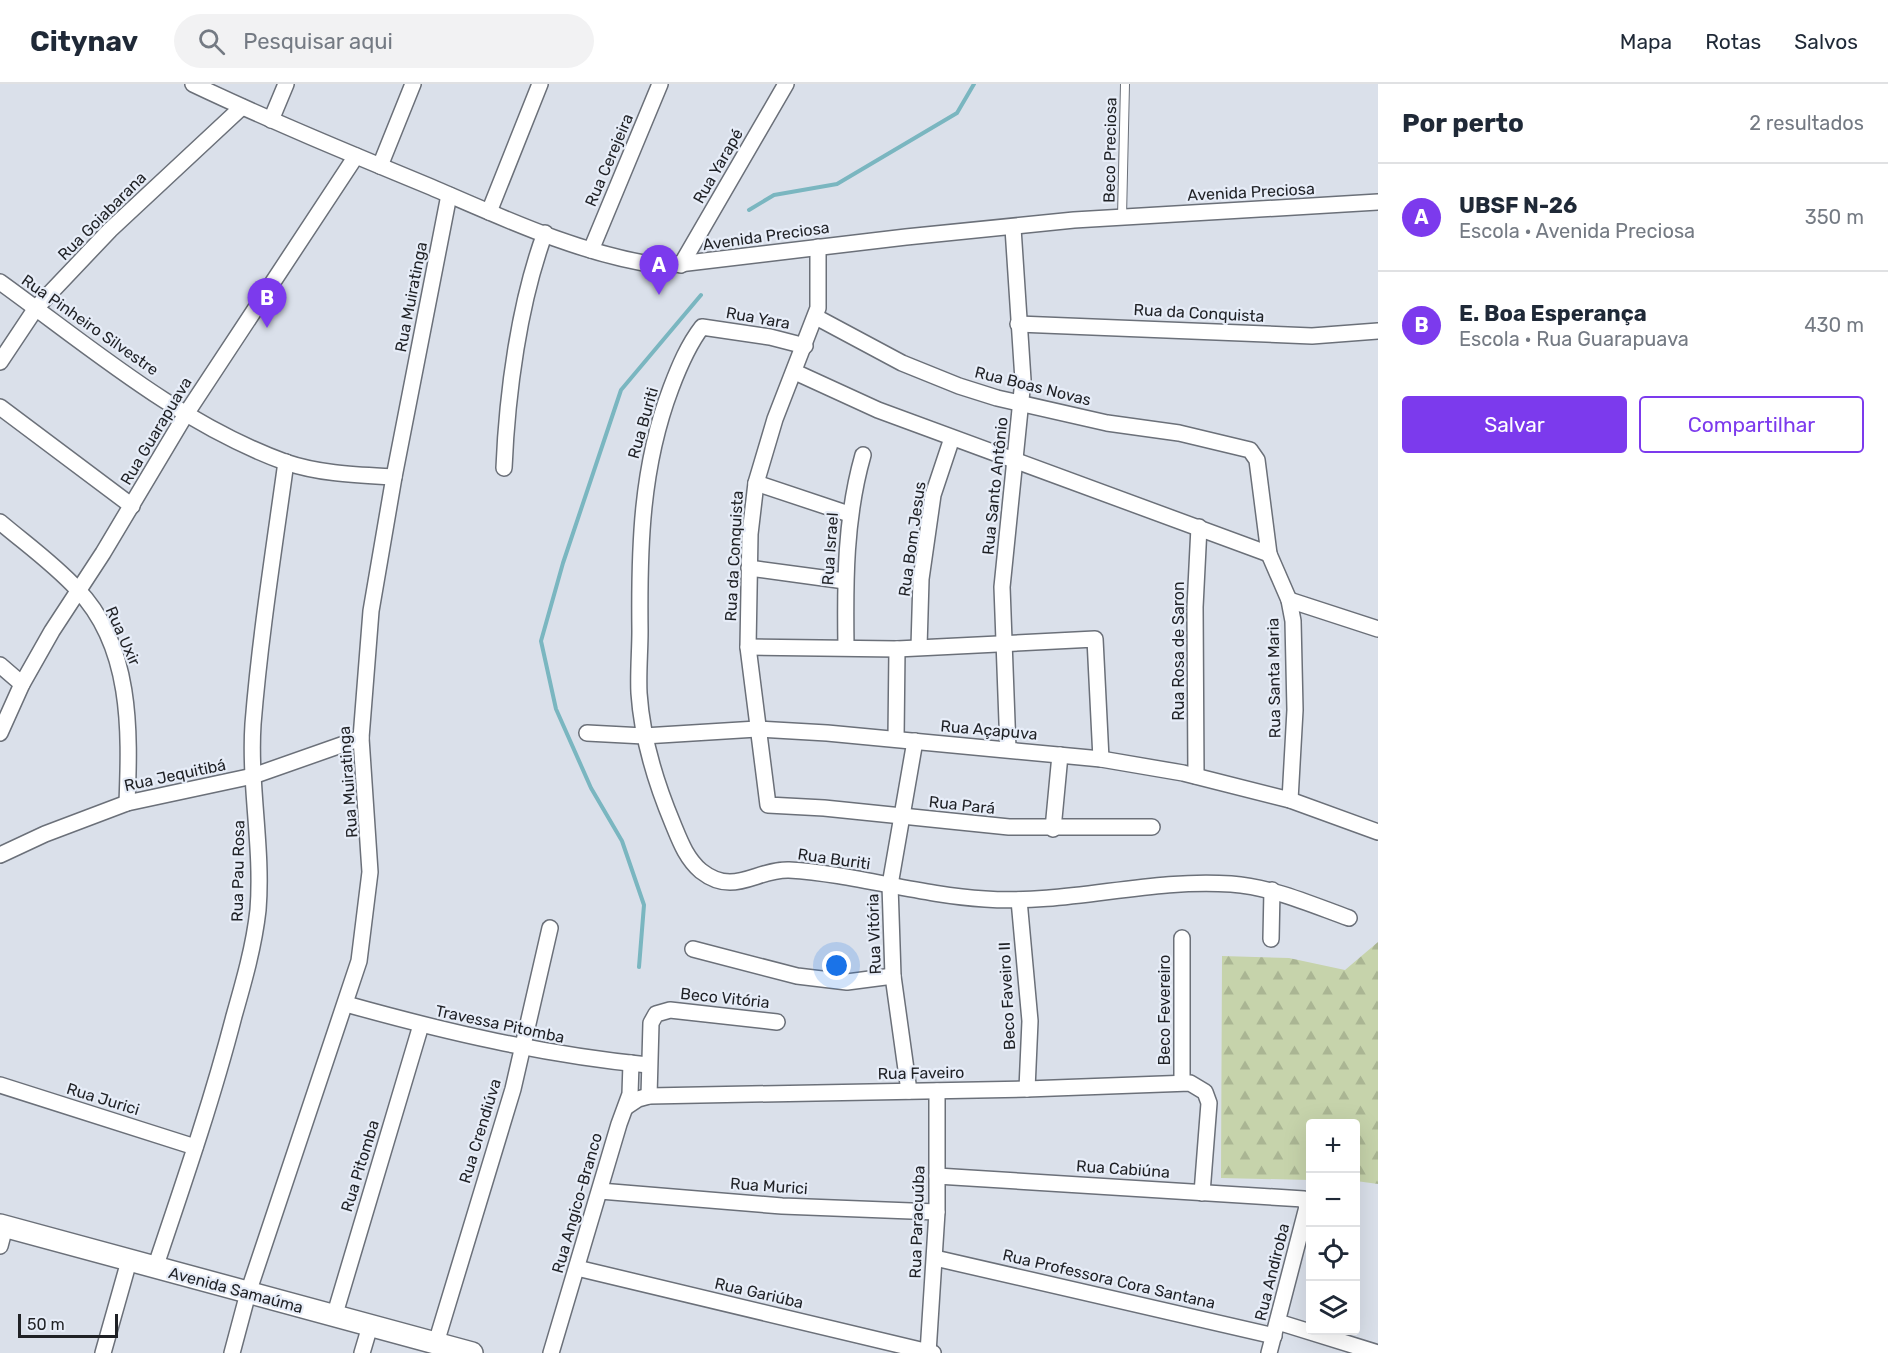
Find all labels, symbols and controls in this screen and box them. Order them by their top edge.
search box [174,14,594,68]
text: Citynav [30,25,138,58]
icon: search [195,25,228,58]
text: Pesquisar aqui [243,28,393,55]
text: Mapa [1620,29,1672,54]
text: Rotas [1705,29,1761,54]
text: Salvos [1794,29,1858,54]
street label: Beco Preciosa [1100,97,1120,203]
text: Por perto [1402,108,1524,139]
street label: Rua Cerejeira [581,111,637,209]
text: 2 resultados [1749,111,1864,135]
street label: Rua Yarapé [689,125,747,207]
street label: Rua Goiabarana [54,168,150,264]
street label: Avenida Preciosa [1187,179,1315,205]
text: UBSF N-26 [1459,192,1577,219]
text: A [1414,205,1429,229]
text: 350 m [1805,205,1864,229]
street label: Avenida Preciosa [701,218,831,254]
text: Escola · Avenida Preciosa [1459,219,1695,243]
street label: Rua Muiratinga [391,240,431,354]
pin: A [640,246,678,295]
street label: Rua Pinheiro Silvestre [18,271,162,380]
pin: B [248,278,286,328]
street label: Rua da Conquista [1133,300,1265,326]
text: E. Boa Esperança [1459,300,1647,327]
street label: Rua Yara [724,303,792,333]
text: B [1414,313,1429,337]
text: 430 m [1804,313,1864,337]
text: Escola · Rua Guarapuava [1459,327,1689,351]
street label: Rua Boas Novas [973,362,1093,410]
street label: Rua Guarapuava [116,374,196,488]
street label: Rua Buriti [624,385,662,461]
button: Salvar [1402,396,1627,453]
button: Compartilhar [1639,396,1864,453]
street label: Rua Santo Antônio [978,416,1012,556]
street label: Rua Bom Jesus [895,480,929,598]
street label: Rua da Conquista [721,490,747,622]
street label: Rua Israel [818,512,842,586]
street label: Rua Rosa de Saron [1169,581,1188,721]
street label: Rua Uxir [102,604,144,668]
street label: Rua Santa Maria [1263,618,1285,738]
street label: Rua Açapuva [940,716,1038,744]
street label: Rua Muiratinga [335,725,361,839]
street label: Rua Jequitibá [122,755,228,795]
street label: Rua Pará [928,792,996,818]
street label: Rua Pau Rosa [228,820,248,922]
street label: Rua Buriti [796,844,872,874]
street label: Rua Vitória [863,893,885,975]
street label: Beco Faveiro II [995,941,1019,1051]
your location [822,951,851,980]
street label: Beco Fevereiro [1155,955,1174,1065]
street label: Beco Vitória [679,984,771,1012]
street label: Travessa Pitomba [434,1001,566,1047]
street label: Rua Faveiro [877,1063,965,1083]
street label: Rua Crendiúva [455,1076,505,1186]
street label: Rua Jurici [64,1079,142,1119]
street label: Rua Pitomba [337,1118,383,1214]
map controls [1306,1119,1360,1335]
button: + [1306,1119,1360,1173]
street label: Rua Angico-Branco [548,1131,606,1275]
street label: Rua Cabiúna [1075,1156,1171,1182]
street label: Rua Paracuúba [906,1165,928,1279]
button: − [1306,1173,1360,1227]
street label: Rua Murici [730,1174,808,1198]
street label: Rua Andiroba [1251,1221,1293,1323]
button: locate [1306,1227,1360,1281]
street label: Rua Professora Cora Santana [1001,1245,1217,1313]
street label: Avenida Samaúma [167,1263,305,1317]
street label: Rua Gariúba [713,1274,805,1312]
button: layers [1306,1281,1360,1335]
scale bar [18,1311,118,1338]
text: 50 m [27,1315,65,1334]

